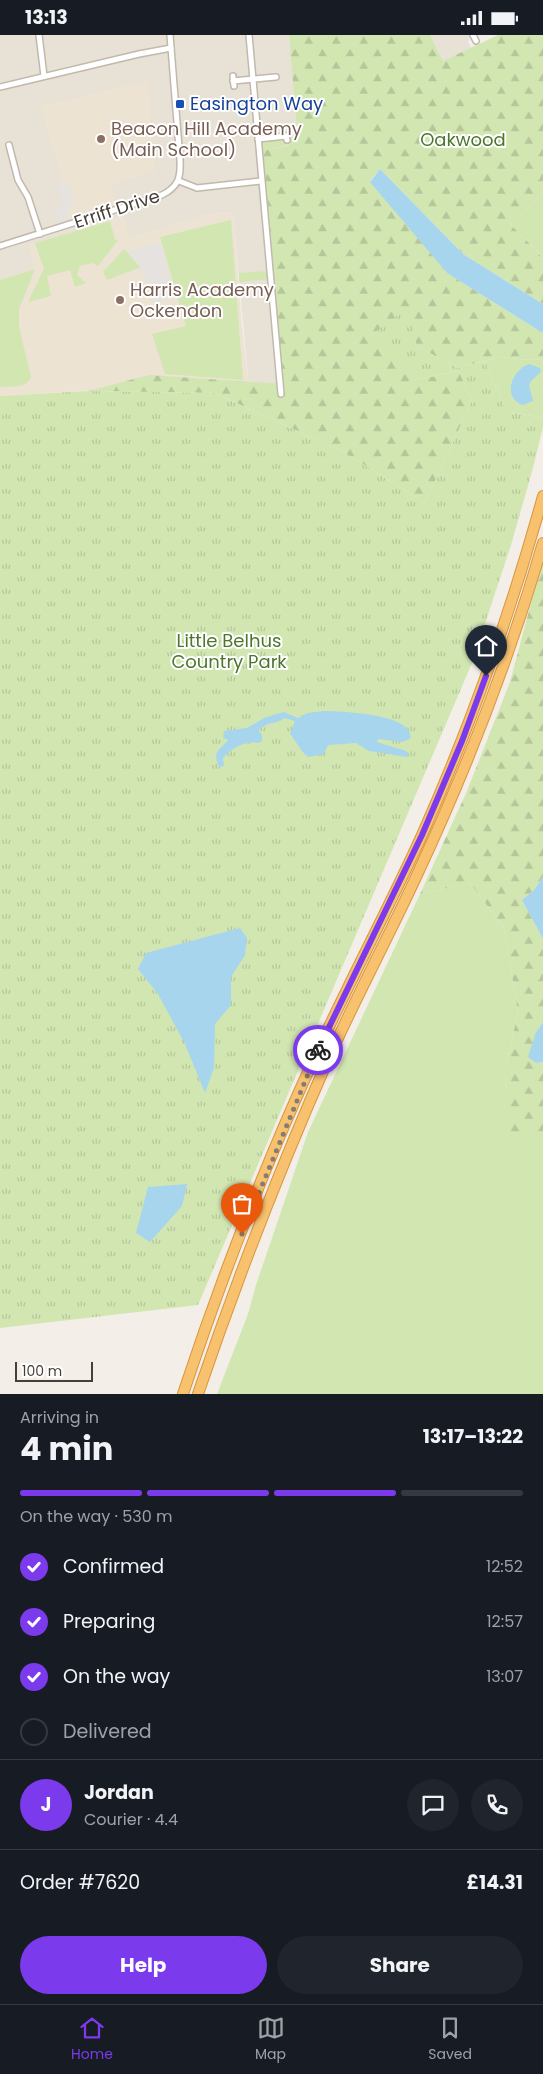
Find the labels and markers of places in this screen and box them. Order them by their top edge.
place label: Easington Way [190,91,323,116]
marker: Easington Way [174,98,186,110]
place label: Beacon Hill Academy (Main School) [111,116,302,162]
marker: Beacon Hill Academy (Main School) [95,133,107,145]
place label: Harris Academy Ockendon [130,277,274,323]
marker: Harris Academy Ockendon [114,294,126,306]
pin [465,625,507,676]
pin [221,1183,263,1234]

